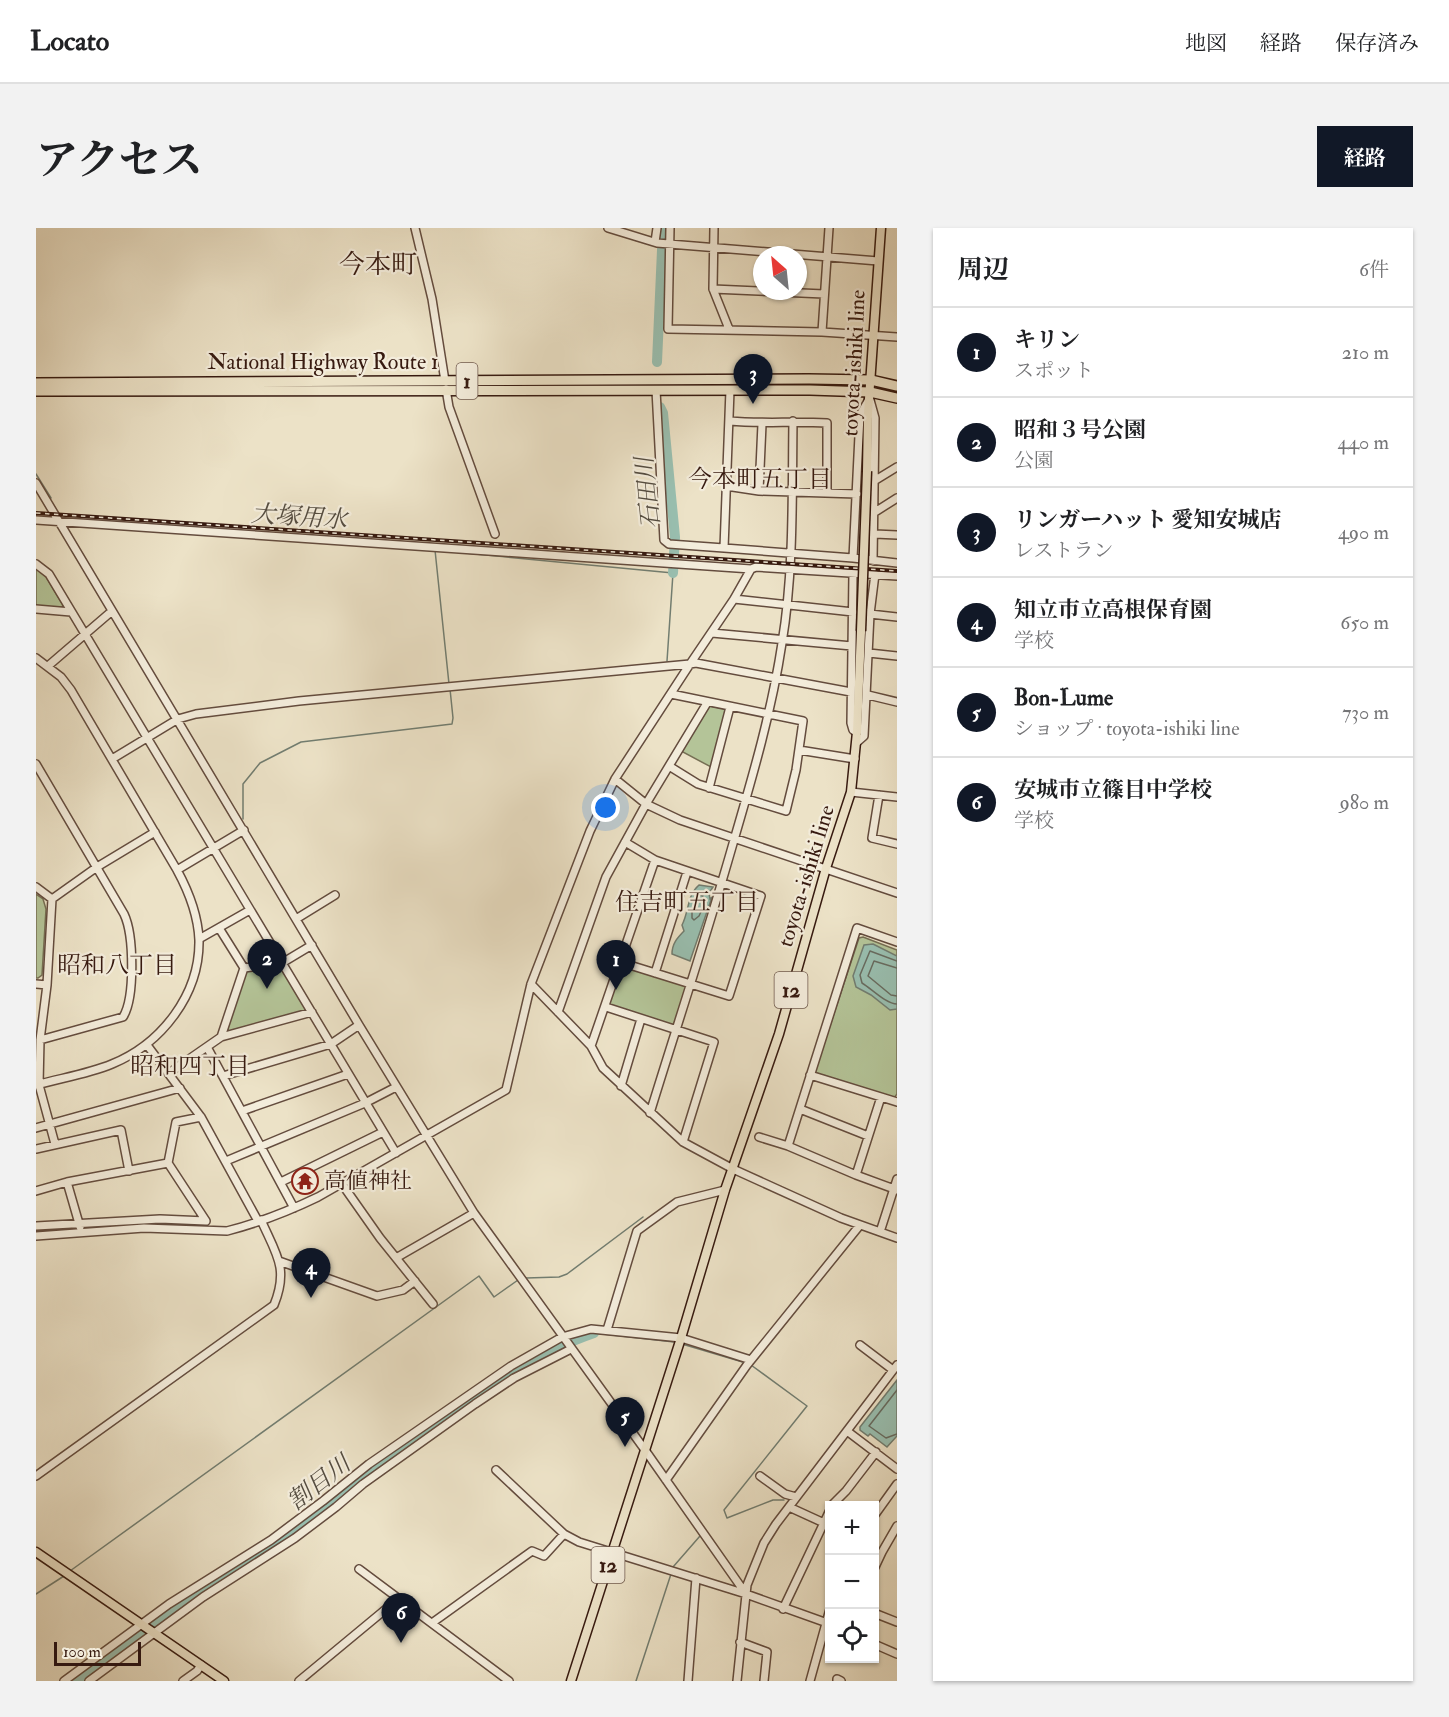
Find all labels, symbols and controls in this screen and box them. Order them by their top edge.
text: Locato [30,24,109,59]
text: 地図 [1185,30,1227,57]
text: 経路 [1260,30,1302,57]
text: 保存済み [1335,30,1419,57]
button: 経路 [1317,126,1413,187]
text: アクセス [36,135,203,187]
north arrow [753,246,807,300]
district label: 今本町 [339,249,417,281]
text: 周辺 [957,254,1009,286]
text: 6件 [1359,257,1389,282]
street label: toyota-ishiki line [836,289,872,437]
text: キリン [1014,326,1080,354]
text: 1 [973,340,980,365]
text: 210 m [1342,340,1389,365]
street label: National Highway Route 1 [207,348,439,376]
pin: 3 [734,354,772,404]
text: スポット [1014,358,1094,383]
road number: 1 [456,363,478,399]
text: 昭和３号公園 [1014,416,1146,444]
text: 2 [971,430,982,455]
text: 440 m [1337,430,1389,455]
text: 公園 [1014,448,1054,473]
water label: 石田川 [629,453,667,530]
district label: 今本町五丁目 [688,464,832,495]
water label: 大塚用水 [250,498,350,536]
text: リンガーハット 愛知安城店 [1014,506,1282,534]
text: 3 [973,520,980,545]
text: 490 m [1338,520,1389,545]
text: レストラン [1014,538,1113,563]
text: 知立市立高根保育園 [1014,596,1212,624]
text: 4 [971,610,982,635]
text: 650 m [1340,610,1389,635]
text: 学校 [1014,628,1054,653]
text: Bon-Lume [1014,684,1113,712]
text: 5 [972,700,981,725]
text: 730 m [1342,700,1389,725]
text: ショップ · toyota-ishiki line [1014,716,1240,741]
text: 安城市立篠目中学校 [1014,776,1212,804]
text: 6 [971,790,982,815]
text: 980 m [1339,790,1389,815]
your location [591,793,620,822]
street label: toyota-ishiki line [771,802,841,950]
text: 学校 [1014,808,1054,833]
district label: 住吉町五丁目 [615,887,759,918]
pin: 2 [248,940,286,989]
pin: 1 [596,940,636,990]
district label: 昭和八丁目 [57,950,177,981]
road number: 12 [774,972,807,1008]
district label: 昭和四丁目 [130,1051,250,1082]
temple icon: 高値神社 [290,1166,320,1196]
place label: 高値神社 [324,1167,412,1195]
pin: 4 [292,1248,330,1298]
pin: 5 [606,1398,644,1447]
water label: 割目川 [281,1447,359,1517]
map controls [825,1501,879,1663]
button: + [825,1501,879,1555]
road number: 12 [592,1547,624,1583]
button: − [825,1555,879,1609]
pin: 6 [382,1594,421,1643]
button: locate [825,1609,879,1663]
scale bar [54,1639,141,1666]
text: 100 m [63,1642,101,1662]

